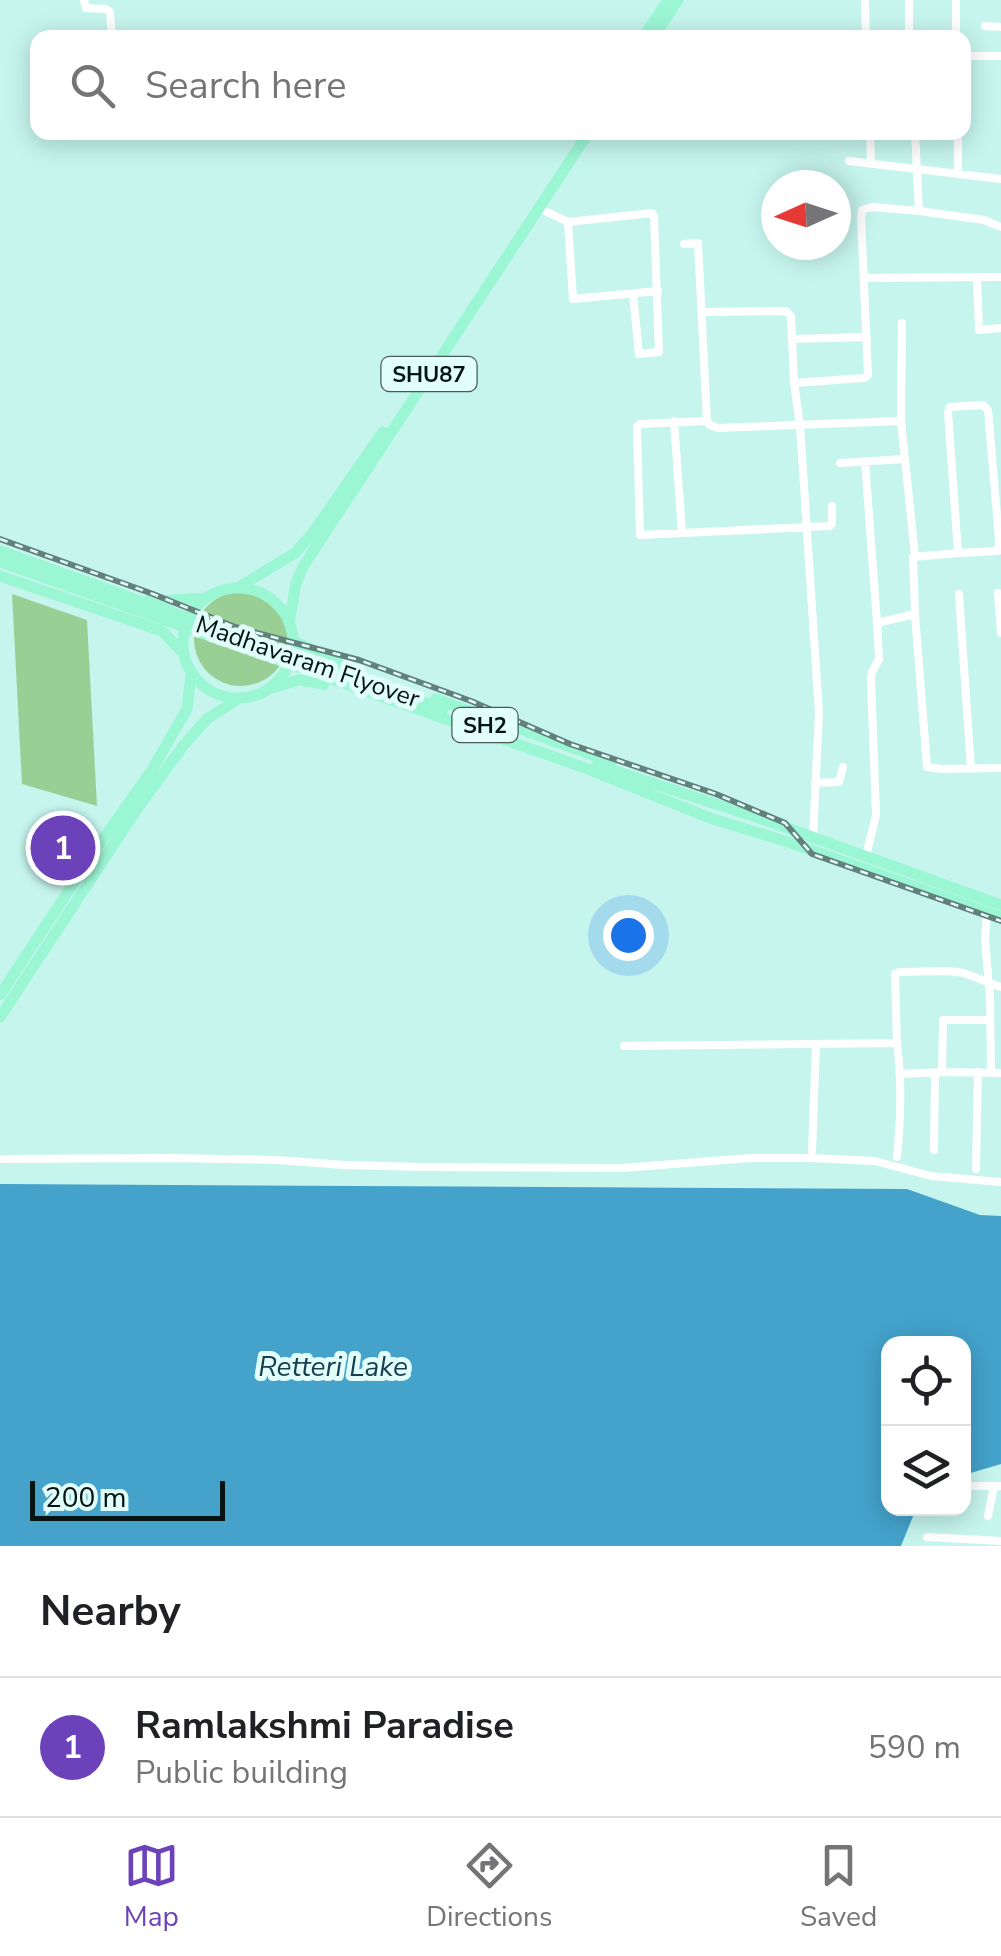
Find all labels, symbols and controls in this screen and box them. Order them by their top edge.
search box [30,30,971,140]
icon: search [65,58,120,113]
text: Search here [145,60,346,111]
north arrow [761,170,851,260]
road number: SHU87 [382,357,476,391]
street label: Madhavaram Flyover [191,608,424,716]
road number: SH2 [452,708,518,742]
pin: 1 [30,810,96,886]
your location [603,910,654,961]
map controls [881,1336,971,1516]
button: locate [881,1336,971,1426]
water label: Retteri Lake [258,1348,408,1386]
button: layers [881,1426,971,1516]
scale bar [30,1476,225,1520]
text: 200 m [45,1479,127,1517]
text: Nearby [40,1583,181,1640]
text: Ramlakshmi Paradise [135,1700,514,1751]
text: 1 [63,1726,82,1769]
text: 590 m [868,1726,961,1769]
text: Public building [135,1751,348,1794]
tab: Map [124,1838,179,1936]
tab: Directions [426,1838,552,1936]
tab: Saved [800,1838,877,1936]

